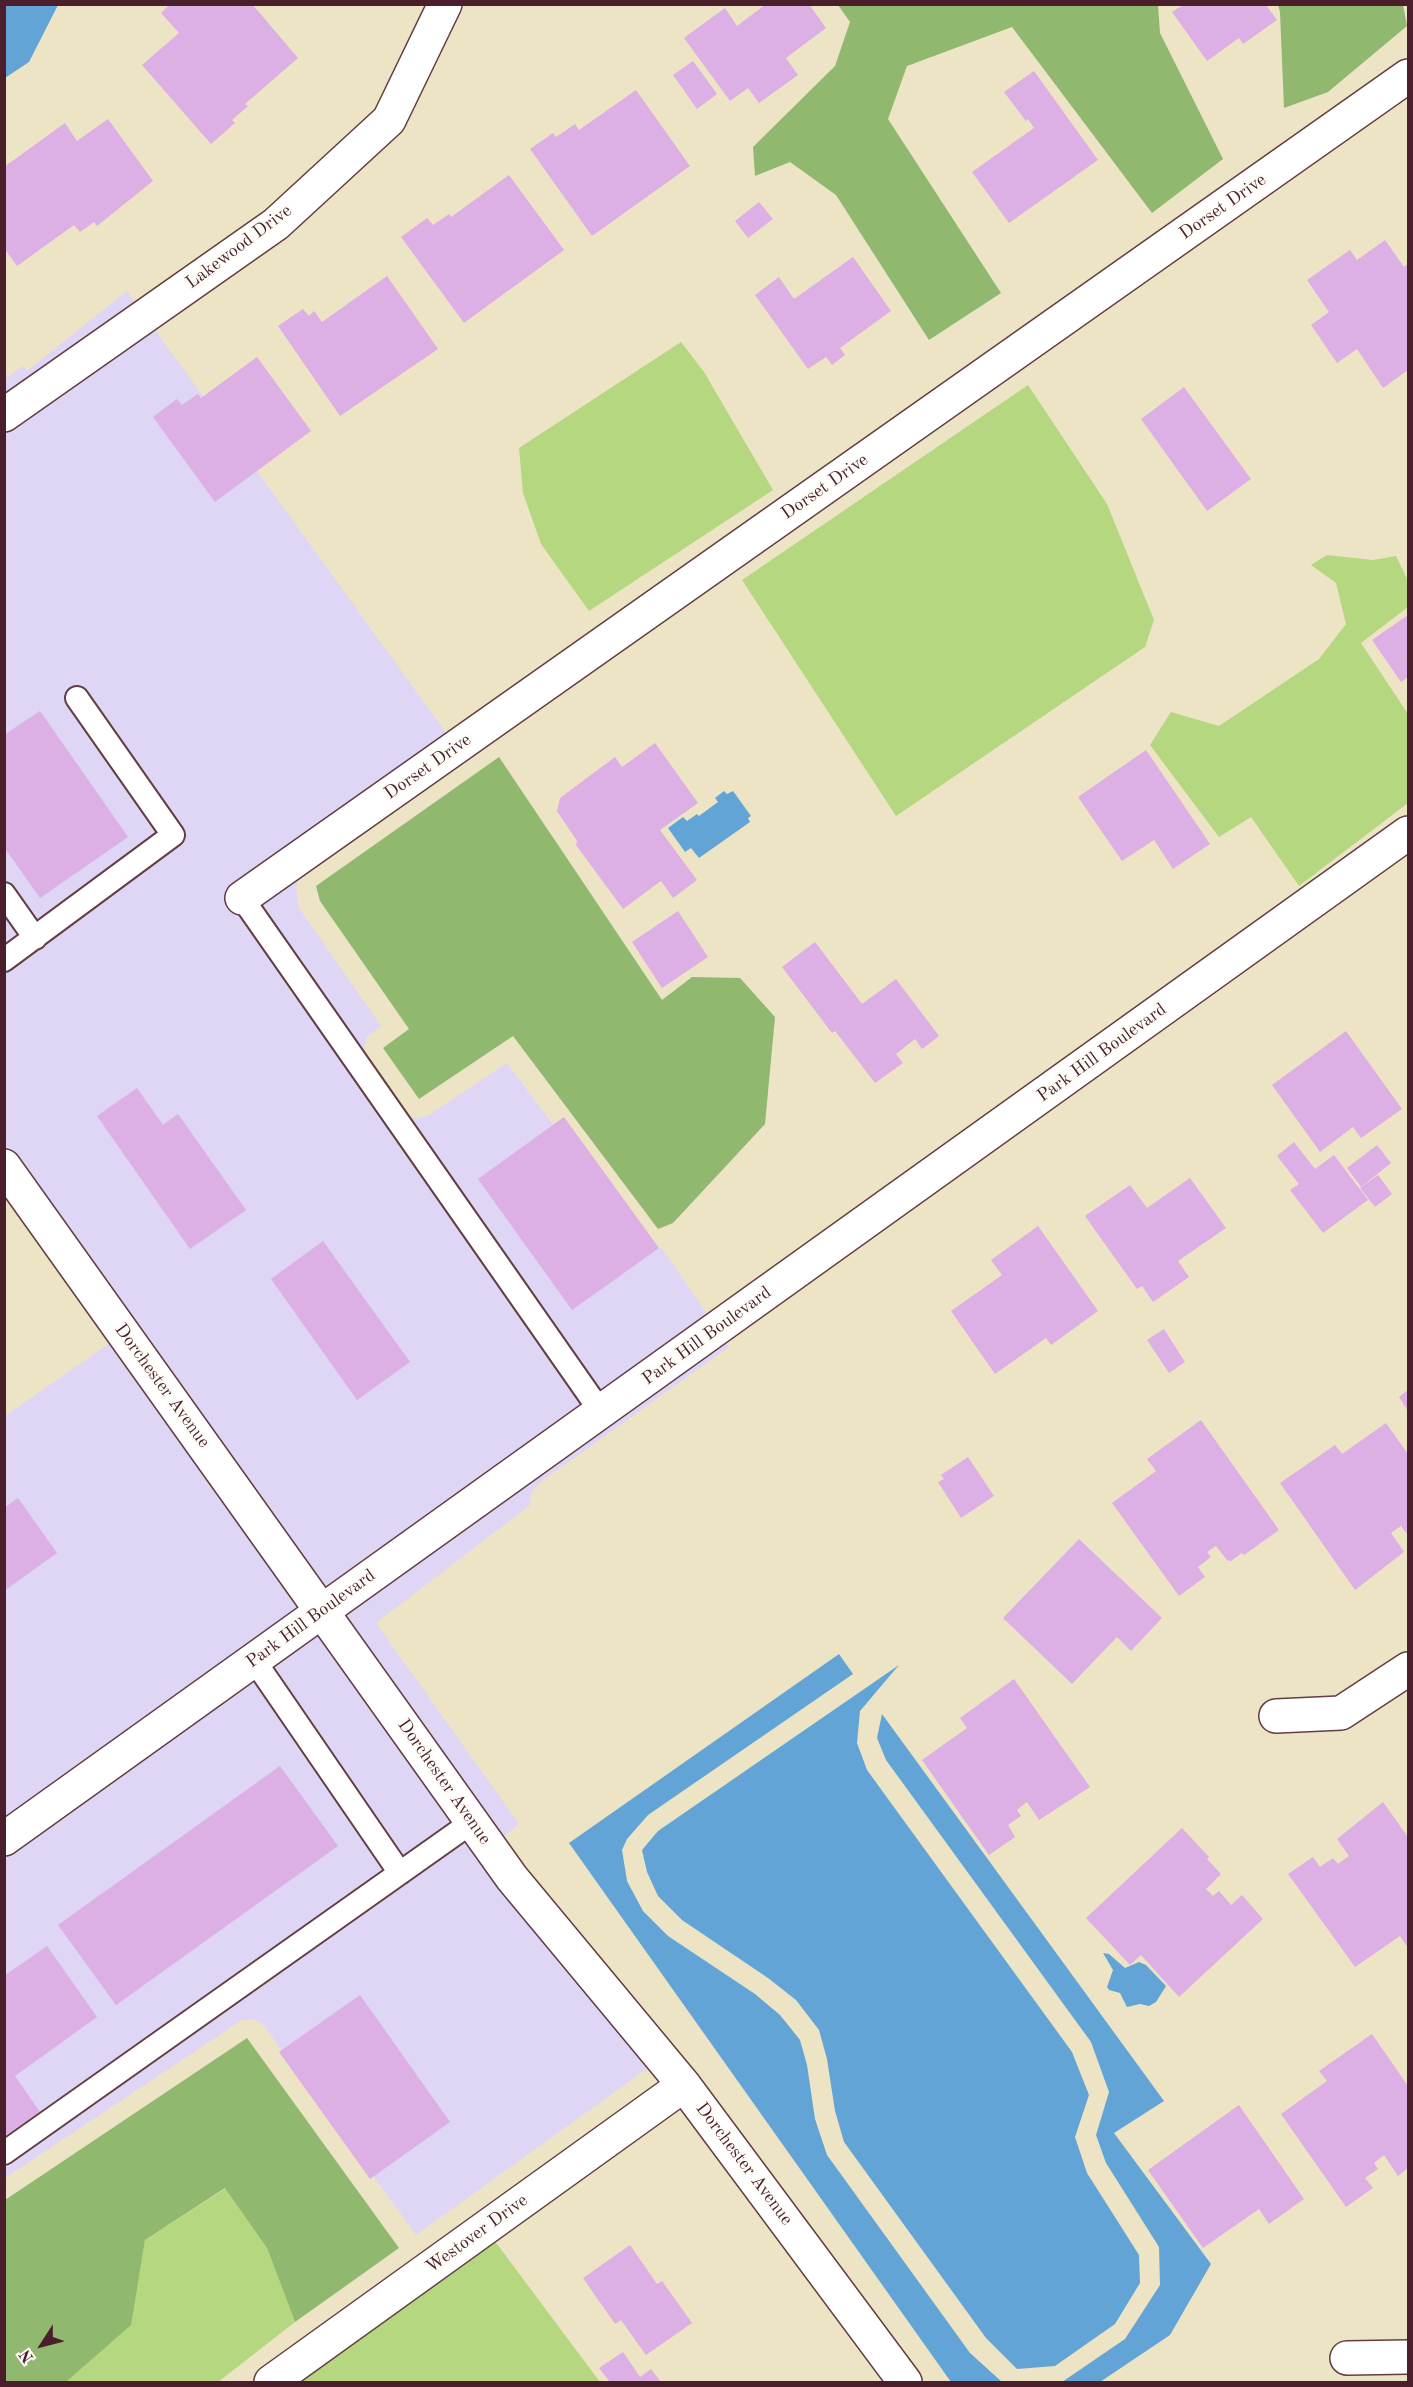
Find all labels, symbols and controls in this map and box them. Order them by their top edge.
street label: Dorset Drive [1175,169,1271,245]
street label: Lakewood Drive [182,200,296,294]
street label: Dorset Drive [777,449,873,525]
street label: Dorset Drive [380,729,476,805]
street label: Park Hill Boulevard [1033,999,1171,1107]
street label: Park Hill Boulevard [638,1282,776,1390]
street label: Dorchester Avenue [110,1320,214,1452]
street label: Park Hill Boulevard [242,1565,380,1673]
street label: Dorchester Avenue [393,1715,495,1849]
street label: Dorchester Avenue [691,2098,797,2230]
street label: Westover Drive [422,2190,532,2278]
north arrow [12,2315,72,2375]
text: N [17,2346,38,2365]

